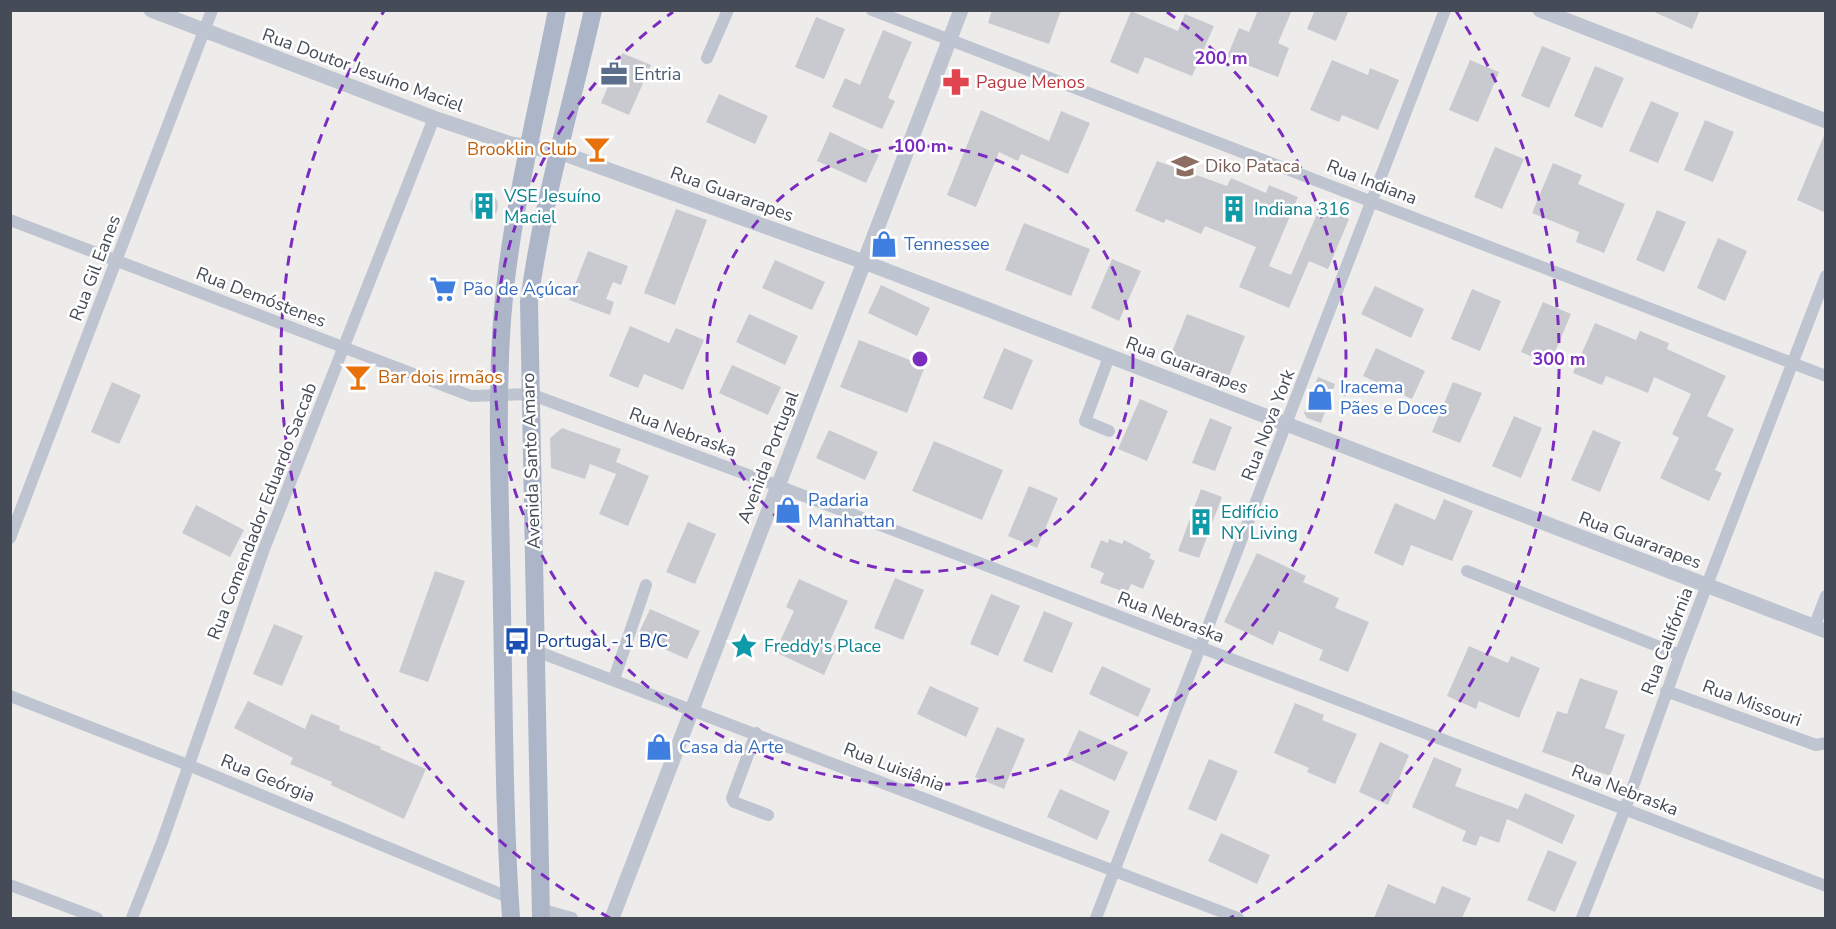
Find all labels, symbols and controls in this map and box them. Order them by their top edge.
street label: Rua Doutor Jesuíno Maciel [259,22,468,118]
text: 200 m [1194,46,1248,70]
office icon: Entria [599,59,629,89]
place label: Entria [634,62,681,86]
pharmacy icon: Pague Menos [941,67,971,97]
place label: Pague Menos [976,70,1085,94]
bar icon: Brooklin Club [582,134,612,164]
text: 100 m [893,134,947,158]
place label: Brooklin Club [467,137,577,161]
school or university icon: Diko Pataca [1170,151,1200,181]
place label: Diko Pataca [1205,154,1300,178]
street label: Rua Indiana [1323,154,1421,210]
street label: Rua Guararapes [667,161,797,227]
place label: VSE Jesuíno Maciel [503,184,601,229]
building icon: VSE Jesuíno Maciel [469,191,499,221]
building icon: Indiana 316 [1219,194,1249,224]
place label: Indiana 316 [1254,197,1350,221]
street label: Rua Gil Eanes [64,211,126,325]
shop icon: Tennessee [869,229,899,259]
place label: Tennessee [904,232,990,256]
street label: Rua Demóstenes [193,261,329,333]
supermarket icon: Pão de Açúcar [428,274,458,304]
place label: Pão de Açúcar [463,277,579,301]
street label: Rua Guararapes [1122,331,1252,399]
text: 300 m [1532,347,1586,371]
centre of rings [910,349,930,369]
bar icon: Bar dois irmãos [343,362,373,392]
place label: Bar dois irmãos [378,365,503,389]
street label: Rua Nova York [1236,365,1301,484]
street label: Avenida Santo Amaro [516,372,546,550]
place label: Iracema Pães e Doces [1340,375,1447,420]
street label: Rua Comendador Eduardo Saccab [202,379,322,643]
shop icon: Iracema Pães e Doces [1305,382,1335,412]
street label: Avenida Portugal [732,387,805,527]
street label: Rua Nebraska [626,401,740,463]
place label: Padaria Manhattan [808,488,895,533]
shop icon: Padaria Manhattan [773,495,803,525]
place label: Edifício NY Living [1221,500,1298,545]
street label: Rua Guararapes [1575,506,1705,574]
building icon: Edifício NY Living [1186,507,1216,537]
street label: Rua Califórnia [1635,584,1699,698]
street label: Rua Nebraska [1114,586,1228,648]
bus stop icon: Portugal - 1 B/C [502,626,532,656]
place label: Portugal - 1 B/C [537,629,668,653]
place icon: Freddy's Place [729,631,759,661]
place label: Freddy's Place [764,634,881,658]
street label: Rua Missouri [1699,674,1805,732]
shop icon: Casa da Arte [644,732,674,762]
place label: Casa da Arte [679,735,784,759]
street label: Rua Luisiânia [840,737,948,797]
street label: Rua Geórgia [217,748,319,808]
street label: Rua Nebraska [1568,759,1682,821]

